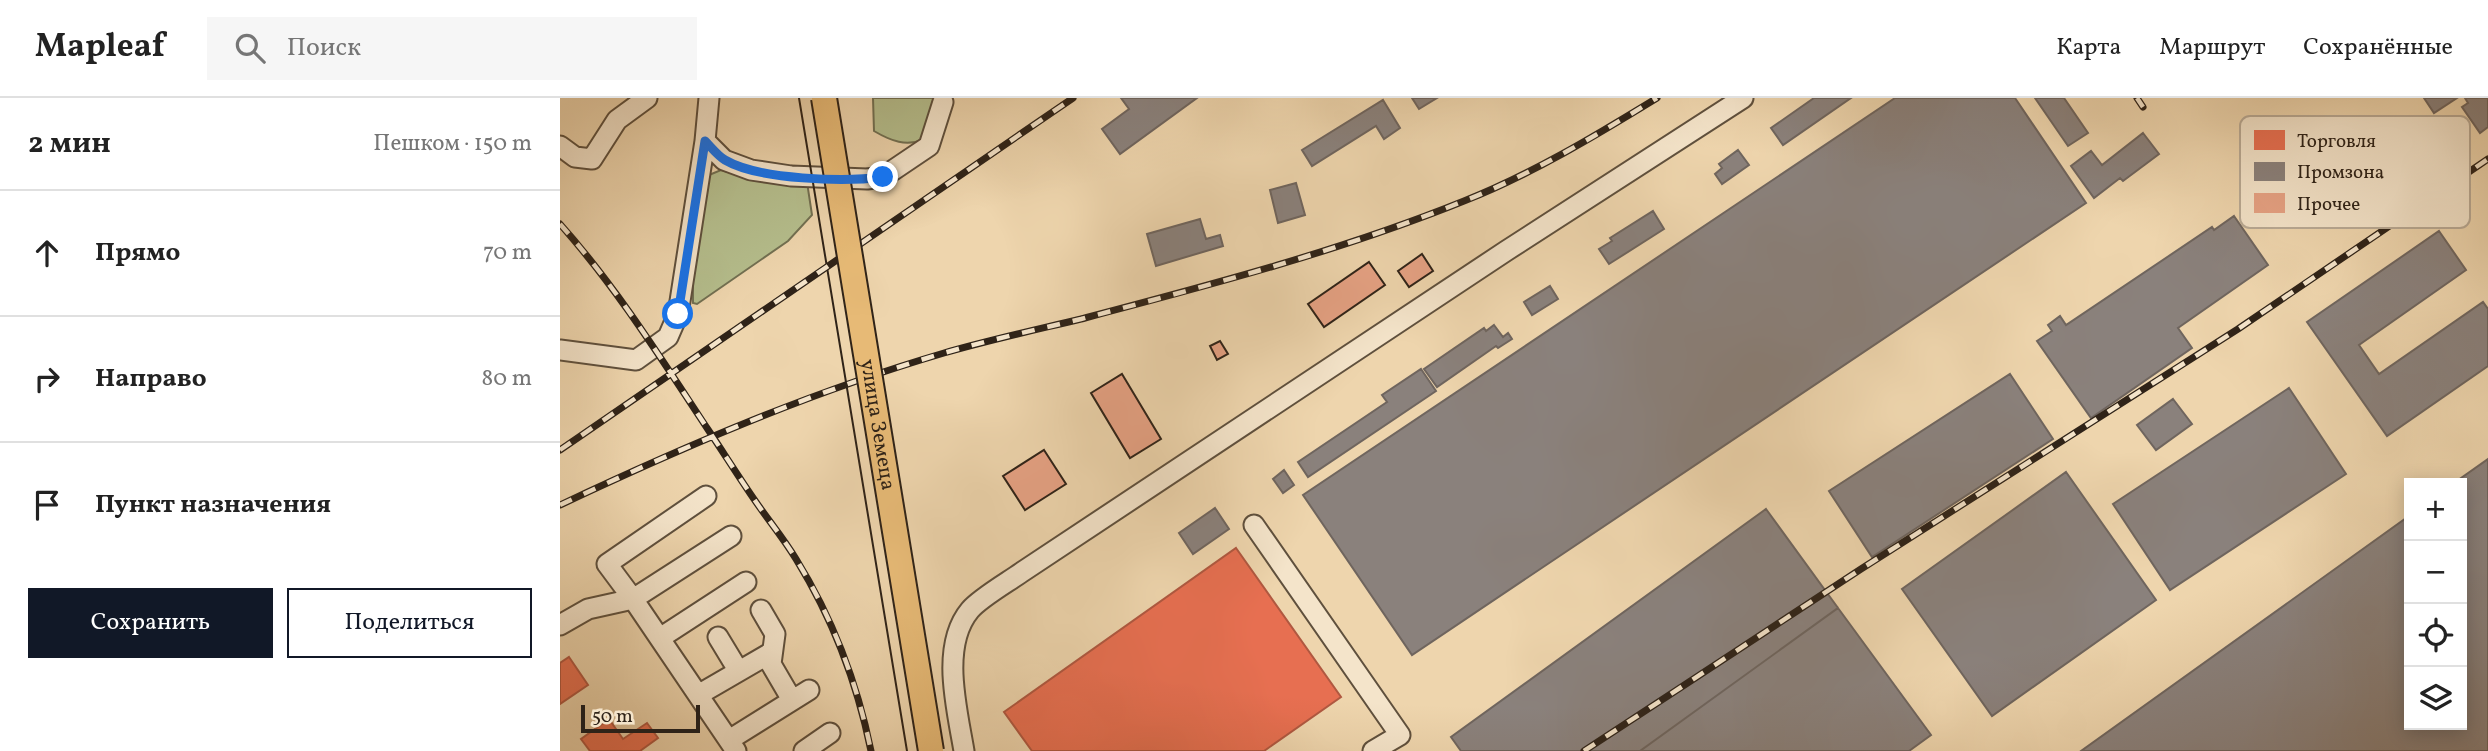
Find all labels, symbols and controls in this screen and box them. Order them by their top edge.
search box [207,17,697,80]
text: Mapleaf [35,25,165,71]
icon: search [231,29,269,67]
text: Поиск [287,30,361,66]
text: Карта [2056,31,2121,65]
text: Маршрут [2159,31,2265,65]
text: Сохранённые [2303,31,2453,65]
legend [2240,116,2470,228]
text: 2 мин [28,123,111,165]
text: Пешком · 150 m [373,128,532,160]
text: Торговля [2297,129,2376,155]
text: Промзона [2297,160,2384,186]
route end [867,161,898,192]
text: Прочее [2297,192,2360,218]
icon: ahead [28,234,66,272]
text: Прямо [95,235,180,271]
text: 70 m [483,237,532,269]
route start [662,298,693,329]
street label: улица Земеца [853,357,903,492]
icon: right [28,360,66,398]
text: Направо [95,361,207,397]
text: 80 m [482,363,532,395]
map controls [2404,478,2467,730]
button: + [2404,478,2467,541]
icon: arrive [28,486,66,524]
text: Пункт назначения [95,487,331,523]
button: − [2404,541,2467,604]
button: Сохранить [28,588,273,658]
button: Поделиться [287,588,532,658]
button: locate [2404,604,2467,667]
button: layers [2404,667,2467,730]
scale bar [581,702,700,734]
text: 50 m [592,704,633,730]

